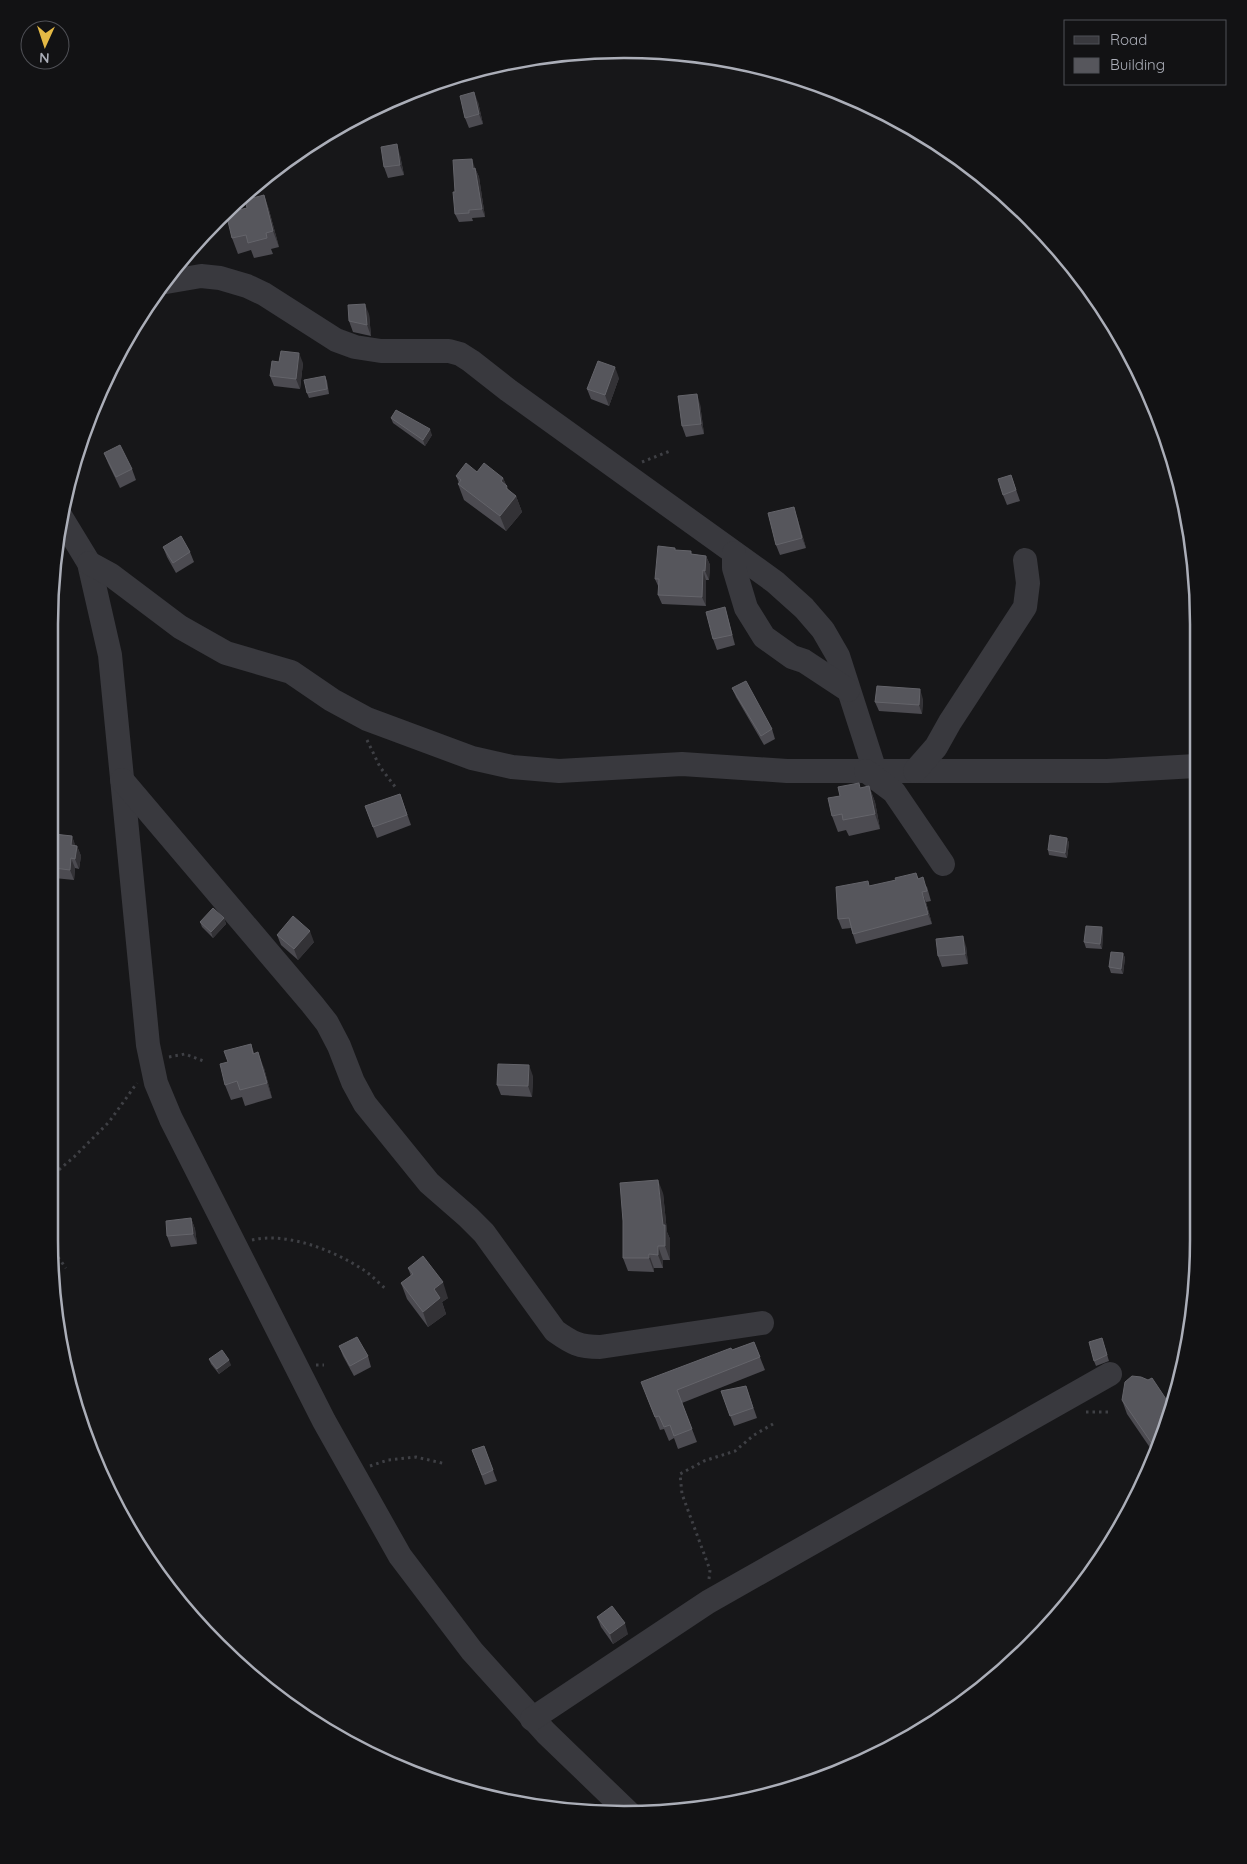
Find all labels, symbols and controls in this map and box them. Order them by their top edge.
north arrow [20,20,70,70]
legend [1064,20,1227,85]
text: Road [1110,30,1147,49]
text: N [39,49,50,67]
text: Building [1110,55,1165,74]

